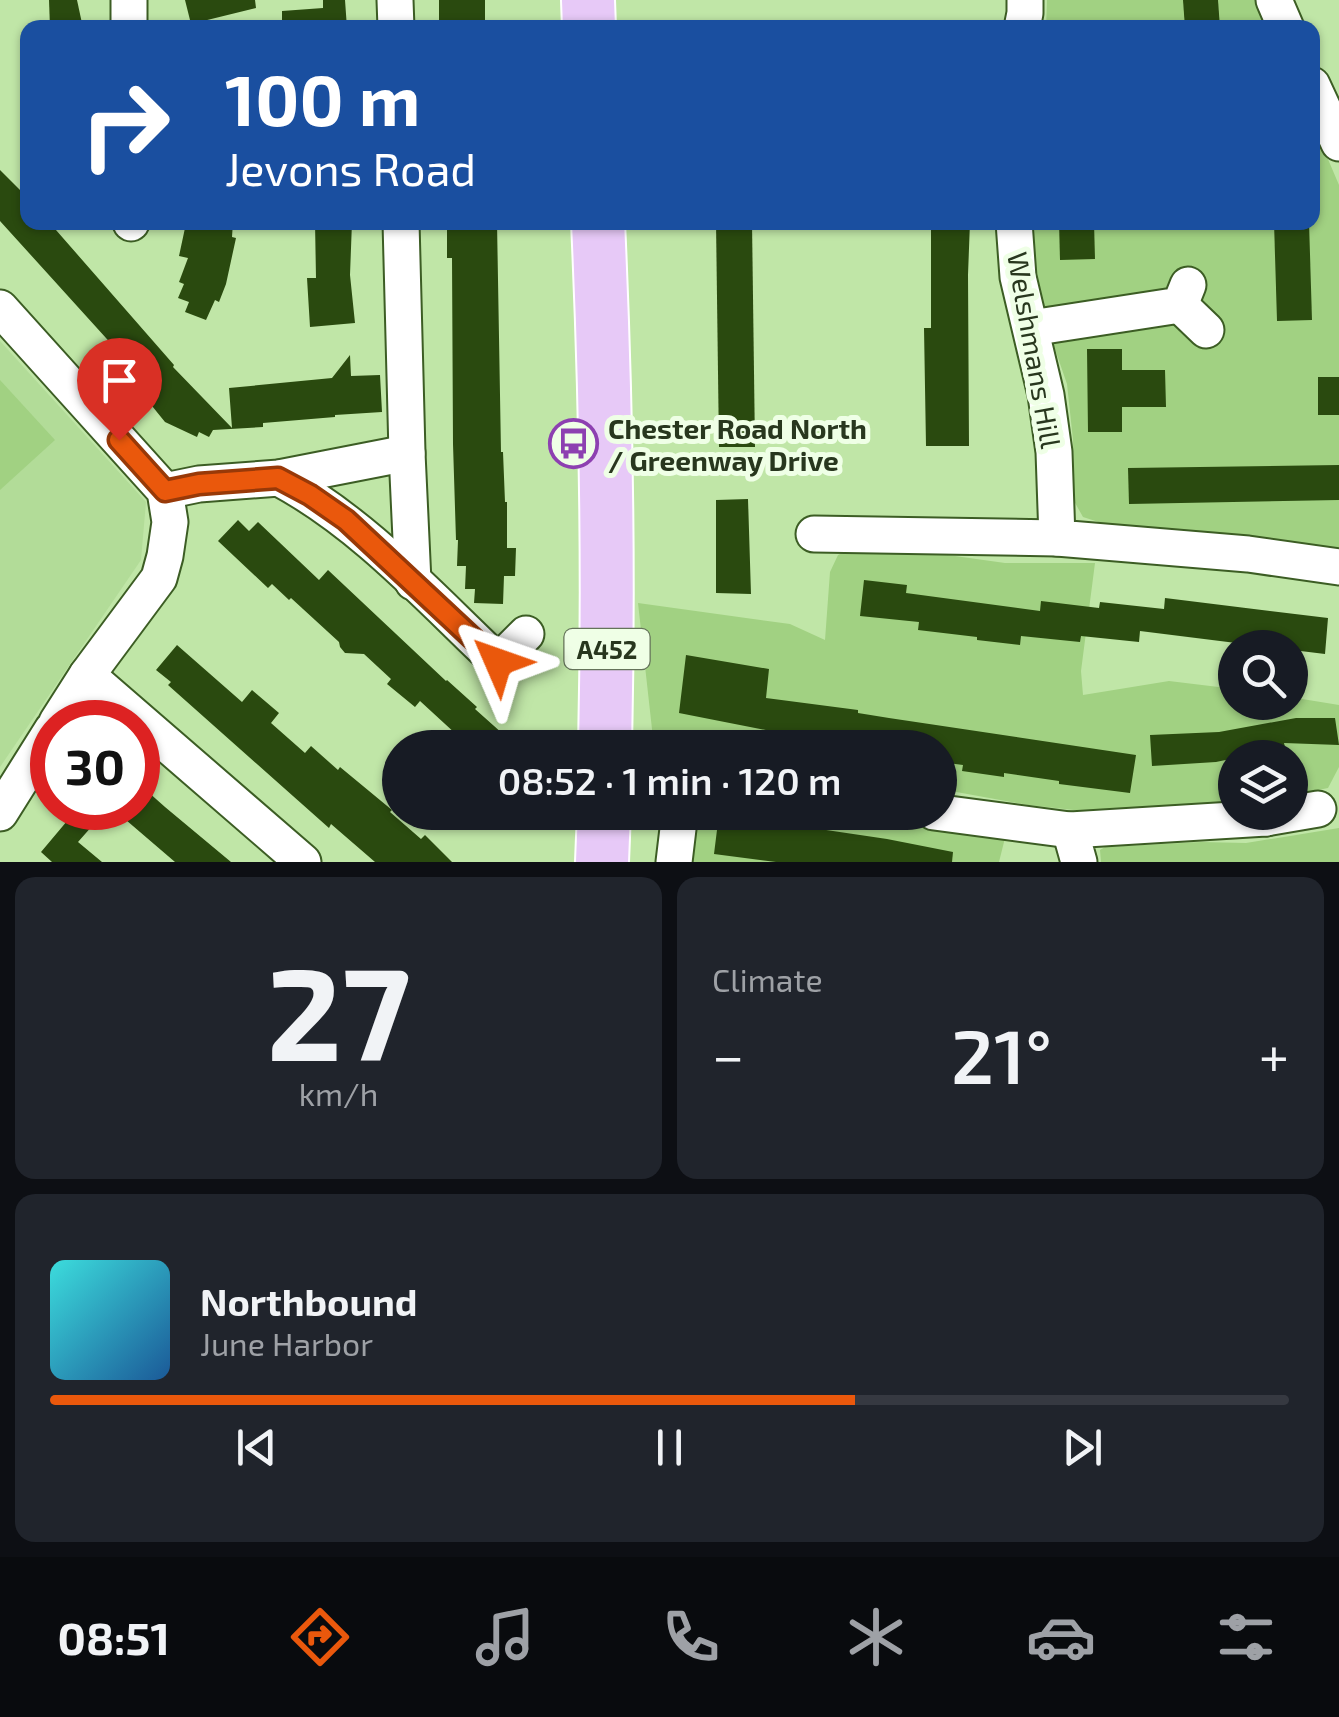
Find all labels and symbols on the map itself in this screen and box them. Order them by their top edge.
street label: Welshmans Hill [1001,249,1069,452]
pin [77,338,162,441]
place label: Chester Road North / Greenway Drive [608,411,867,477]
bus stop icon: Chester Road North / Greenway Drive [547,418,599,470]
position arrow [446,610,550,714]
road number: A452 [564,629,650,669]
speed limit sign: 30 [30,700,160,830]

